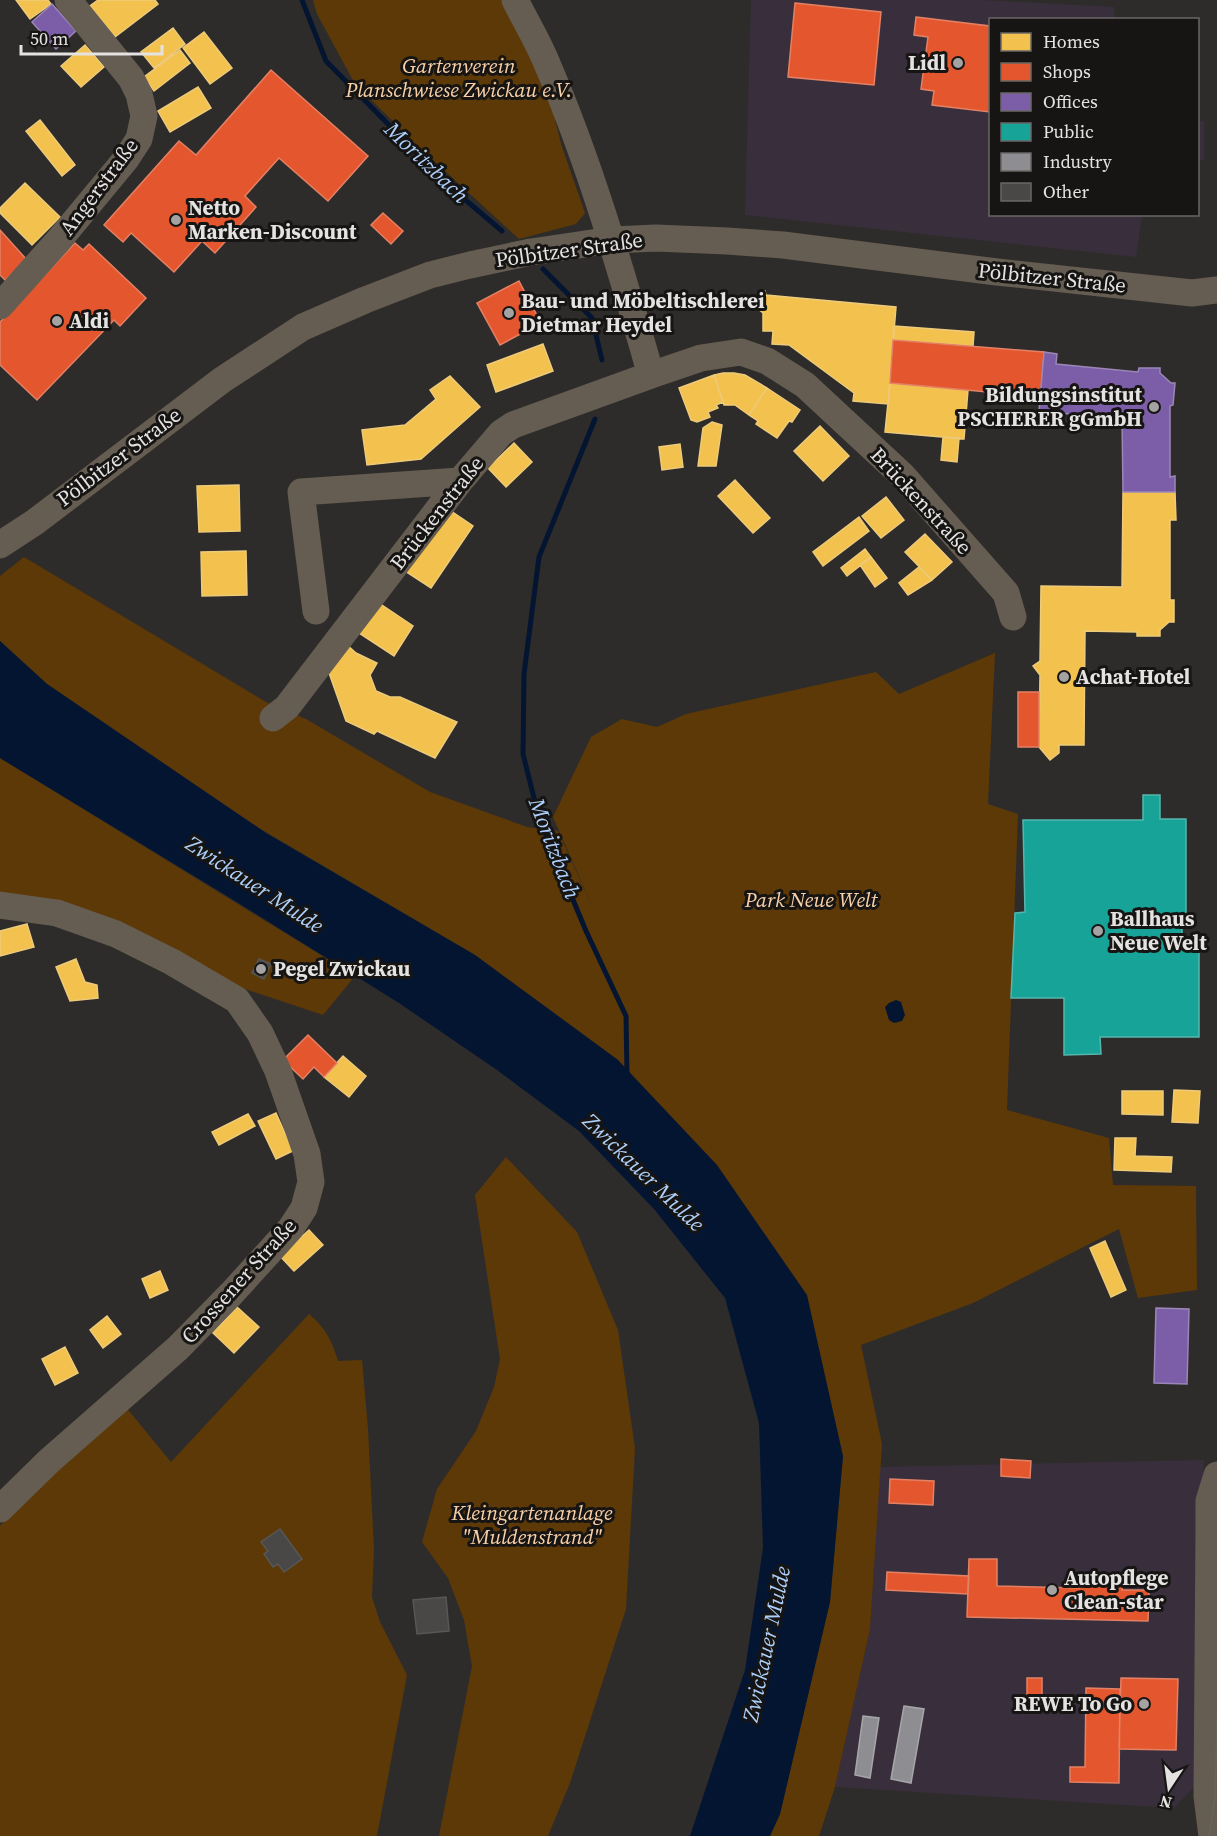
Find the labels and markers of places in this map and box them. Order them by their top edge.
place label: Lidl [908,48,946,77]
marker: Lidl [951,56,965,70]
place label: Netto Marken-Discount [188,193,357,246]
marker: Netto Marken-Discount [169,213,183,227]
place label: Bau- und Möbeltischlerei Dietmar Heydel [521,286,765,339]
place label: Aldi [69,306,109,335]
marker: Bau- und Möbeltischlerei Dietmar Heydel [502,306,516,320]
marker: Aldi [50,314,64,328]
place label: Bildungsinstitut PSCHERER gGmbH [957,380,1142,433]
marker: Bildungsinstitut PSCHERER gGmbH [1147,400,1161,414]
place label: Achat-Hotel [1076,662,1190,691]
marker: Achat-Hotel [1057,670,1071,684]
place label: Ballhaus Neue Welt [1110,904,1207,957]
marker: Ballhaus Neue Welt [1091,924,1105,938]
place label: Pegel Zwickau [273,954,410,983]
marker: Pegel Zwickau [254,962,268,976]
place label: Autopflege Clean-star [1064,1563,1169,1616]
marker: Autopflege Clean-star [1045,1583,1059,1597]
place label: REWE To Go [1014,1689,1132,1718]
marker: REWE To Go [1137,1697,1151,1711]

